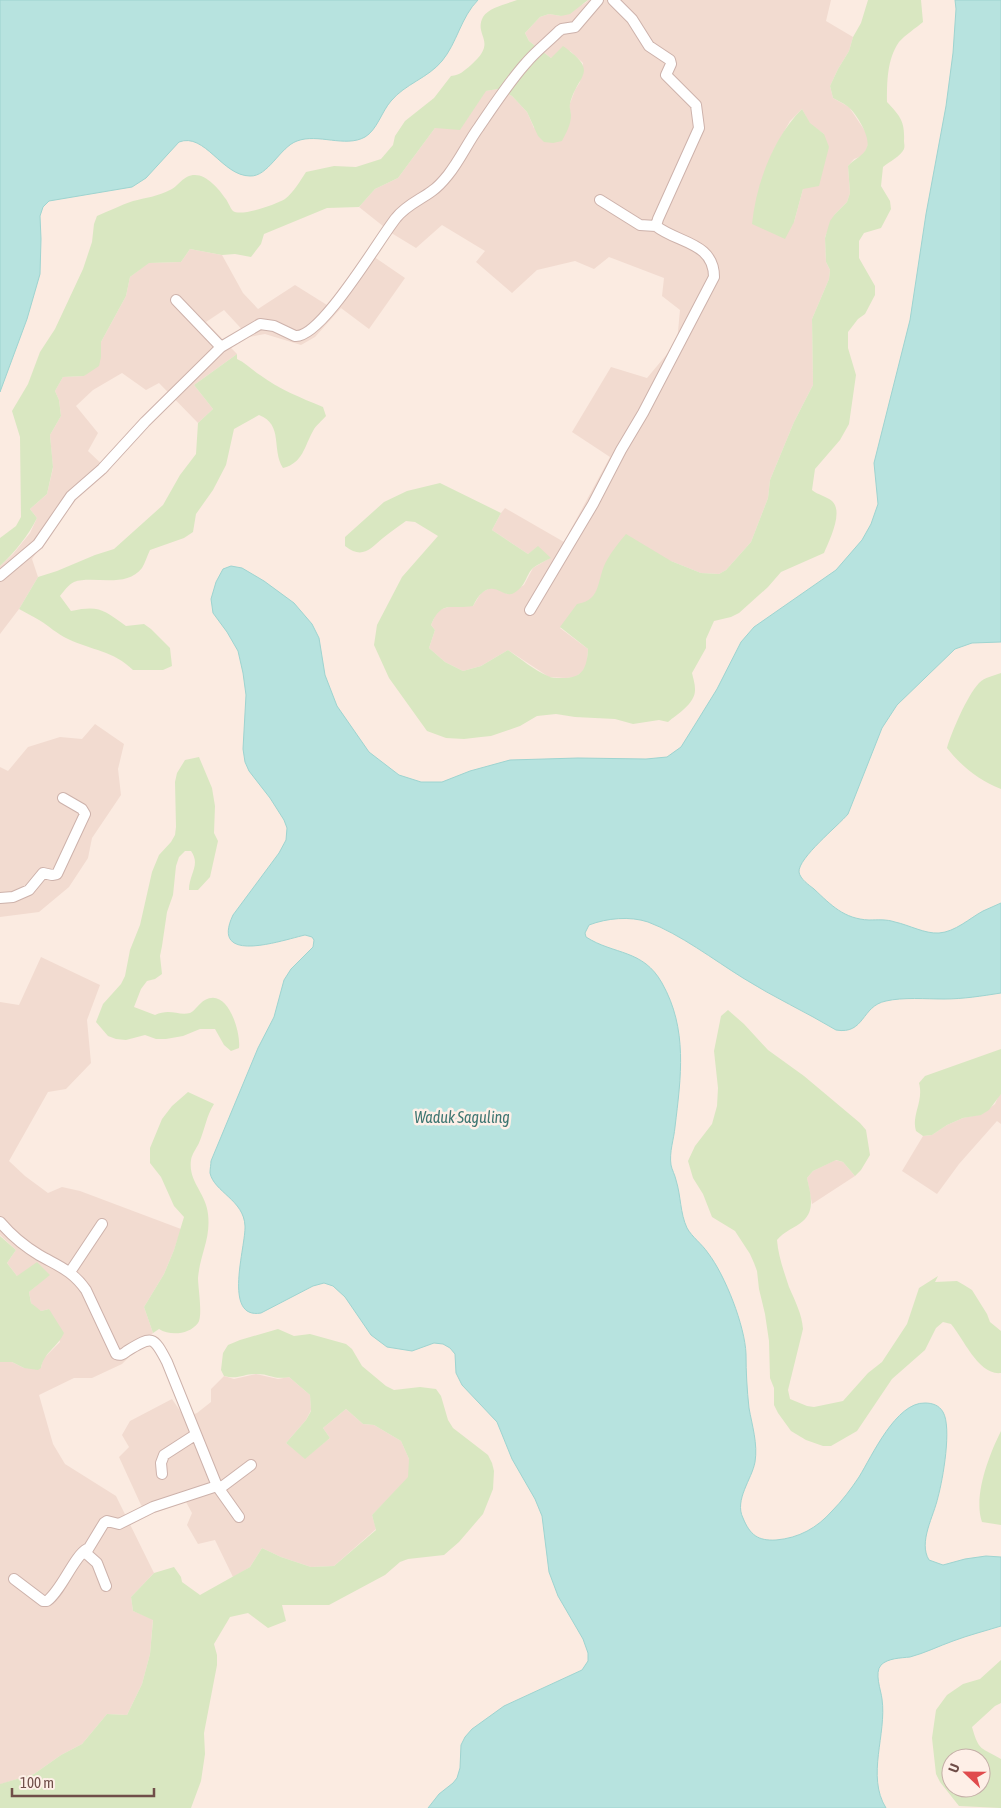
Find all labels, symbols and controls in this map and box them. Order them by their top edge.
water label: Waduk Saguling [414,1108,510,1127]
north arrow [941,1748,991,1798]
text: U [945,1761,963,1775]
scale bar [12,1766,155,1798]
text: 100 m [20,1774,54,1791]

